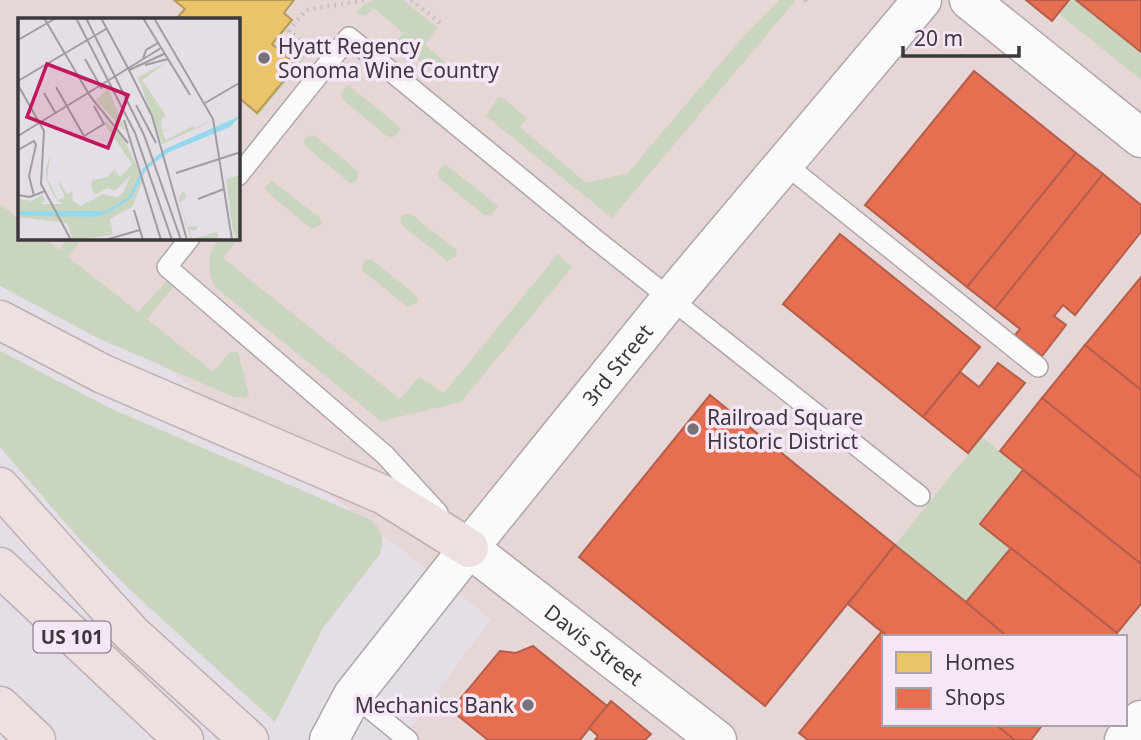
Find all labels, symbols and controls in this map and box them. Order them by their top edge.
scale bar [903,14,1018,58]
inset map [18,18,240,240]
text: 20 m [914,24,963,52]
place label: Hyatt Regency Sonoma Wine Country [278,32,499,84]
marker: Hyatt Regency Sonoma Wine Country [256,50,272,66]
street label: 3rd Street [576,318,659,411]
place label: Railroad Square Historic District [707,403,863,455]
marker: Railroad Square Historic District [685,421,701,437]
street label: Davis Street [539,598,649,692]
road number: US 101 [34,622,110,652]
legend [882,635,1127,726]
text: Homes [945,648,1015,676]
text: Shops [945,683,1005,711]
place label: Mechanics Bank [355,691,515,719]
marker: Mechanics Bank [520,697,536,713]

